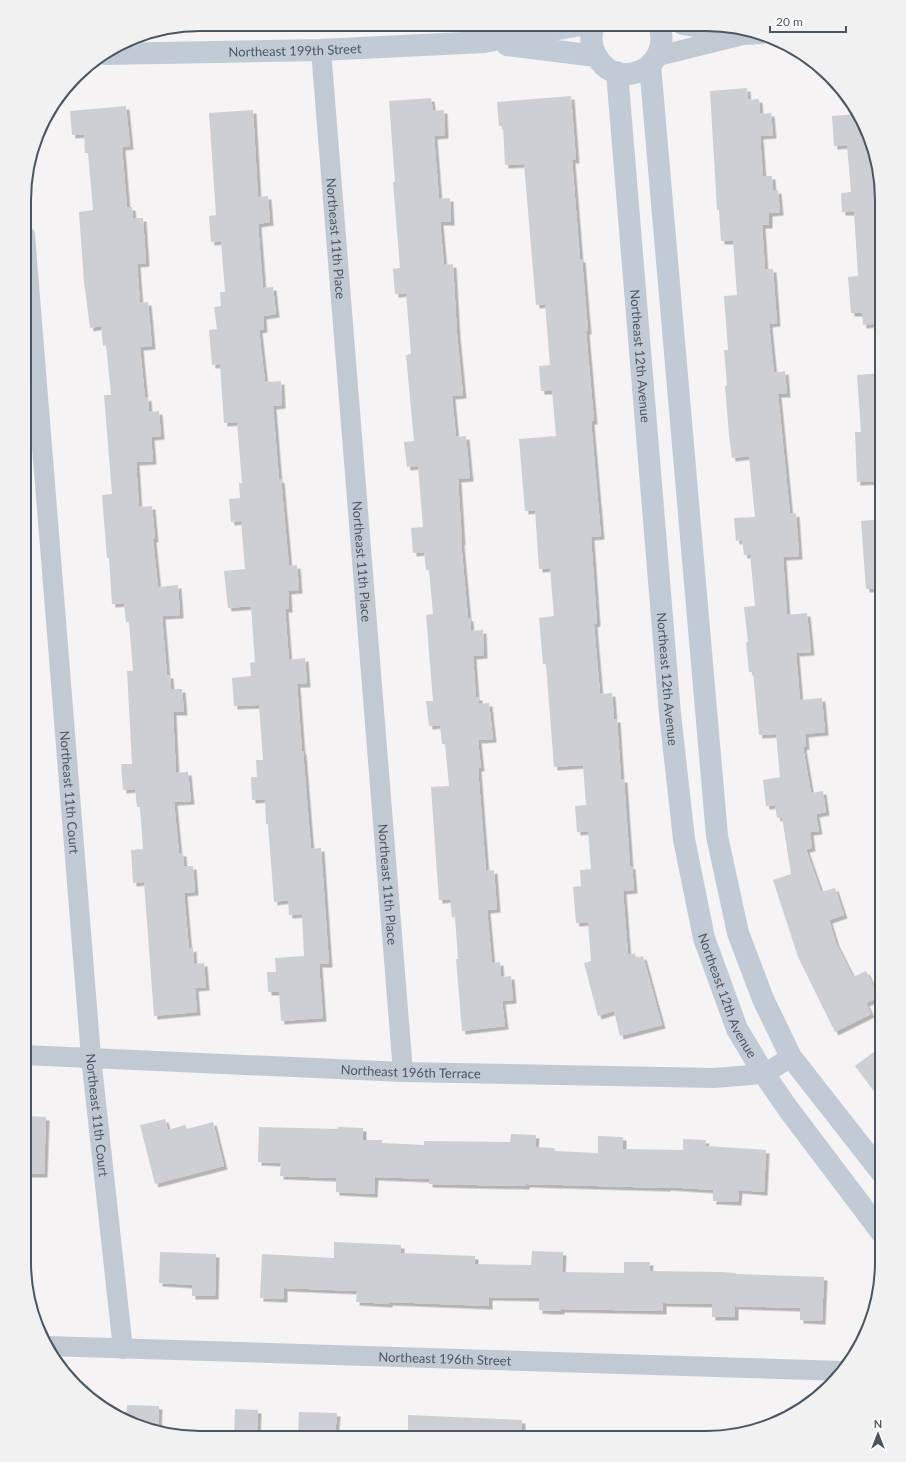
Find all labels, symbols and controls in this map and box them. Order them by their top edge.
scale bar [770,8,846,34]
text: 20 m [776,14,803,29]
street label: Northeast 199th Street [228,40,362,60]
street label: Northeast 11th Place [323,177,349,300]
street label: Northeast 12th Avenue [627,289,654,423]
street label: Northeast 11th Place [349,500,375,623]
street label: Northeast 12th Avenue [654,612,681,747]
street label: Northeast 11th Court [57,730,83,855]
street label: Northeast 11th Place [375,823,401,946]
street label: Northeast 12th Avenue [695,931,760,1061]
street label: Northeast 11th Court [83,1053,112,1178]
street label: Northeast 196th Terrace [340,1061,481,1081]
street label: Northeast 196th Street [378,1348,512,1369]
north arrow [858,1414,898,1454]
text: N [874,1417,882,1430]

